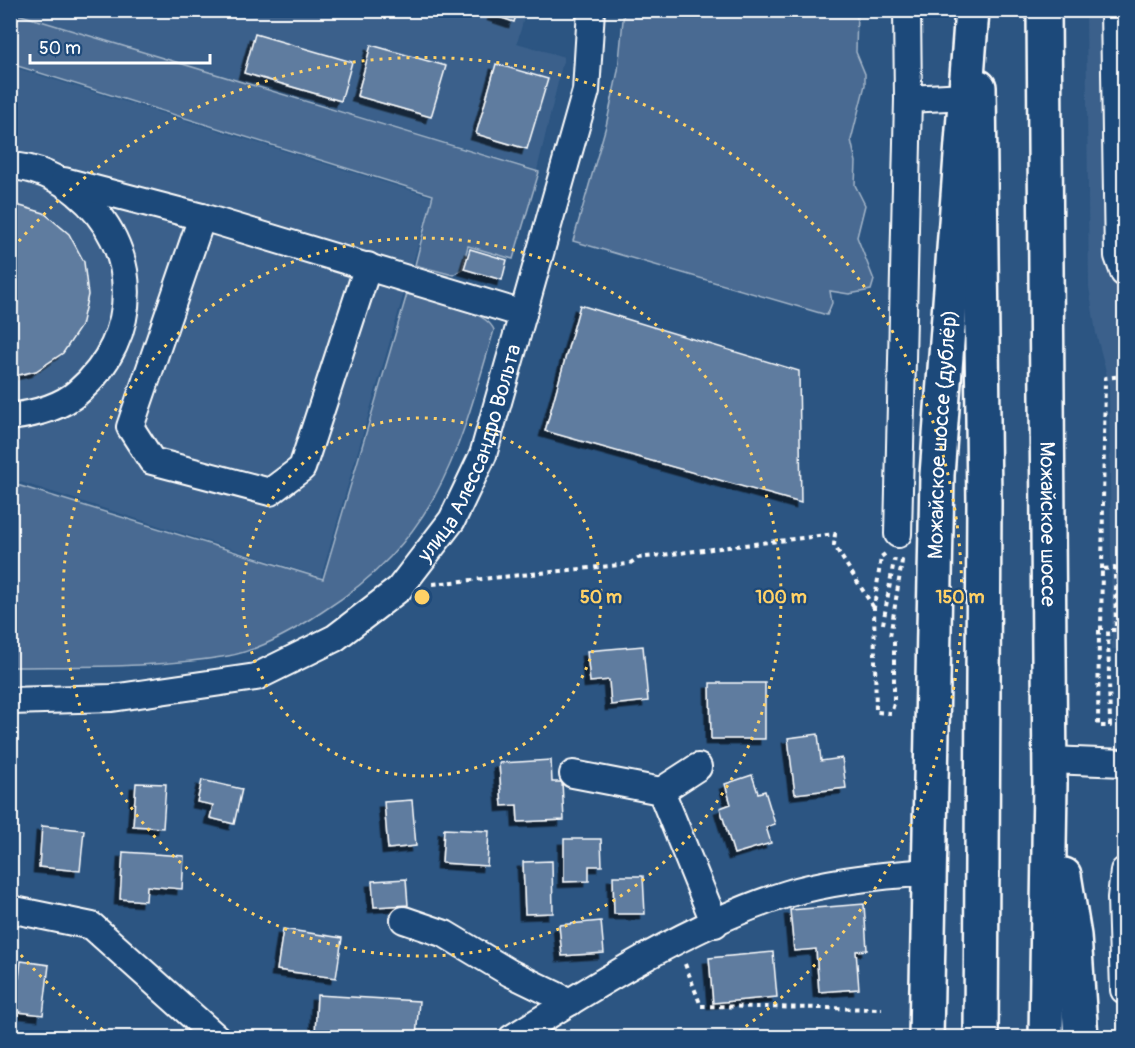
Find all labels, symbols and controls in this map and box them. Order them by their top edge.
scale bar [30,27,210,65]
text: 50 m [39,37,81,60]
street label: Можайское шоссе (дублёр) [922,309,963,559]
street label: улица Алессандро Вольта [411,341,527,568]
street label: Можайское шоссе [1034,441,1062,607]
text: 50 m [580,586,622,609]
text: 100 m [755,586,807,609]
text: 150 m [936,586,985,609]
centre of rings [412,587,432,607]

